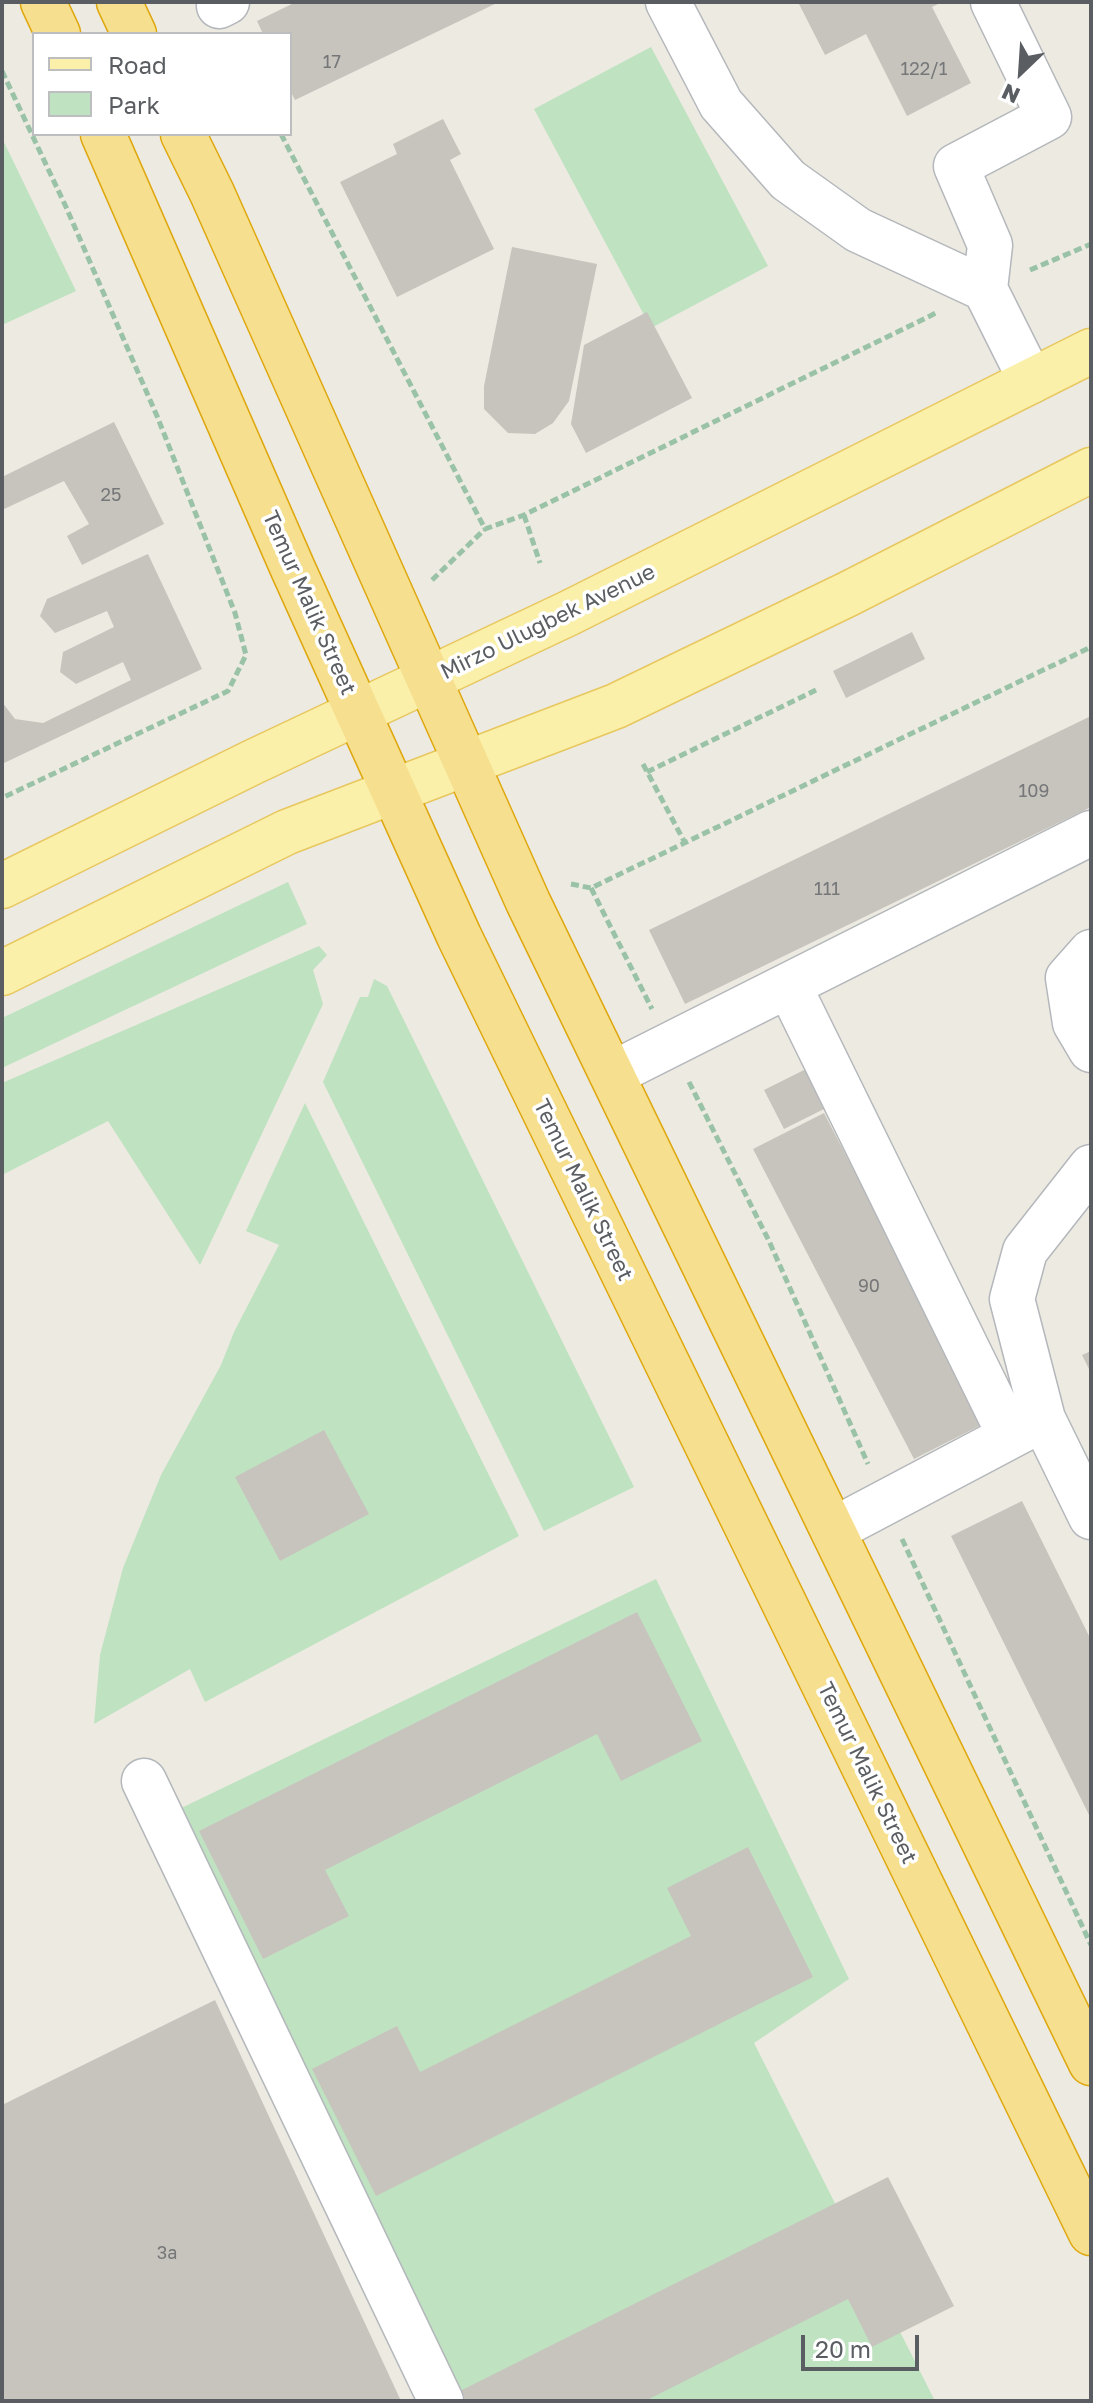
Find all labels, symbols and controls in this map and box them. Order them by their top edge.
legend [32,32,292,136]
north arrow [981,32,1061,112]
text: Road [108,50,167,79]
house number: 17 [323,51,341,73]
house number: 122/1 [901,58,947,80]
text: N [997,78,1024,110]
text: Park [108,90,160,119]
house number: 25 [101,484,121,506]
street label: Temur Malik Street [257,507,361,699]
street label: Mirzo Ulugbek Avenue [436,559,660,685]
house number: 109 [1019,780,1049,802]
house number: 111 [814,878,840,900]
street label: Temur Malik Street [528,1095,638,1285]
house number: 90 [858,1275,880,1297]
street label: Temur Malik Street [812,1678,922,1868]
house number: 3а [157,2242,177,2264]
scale bar [805,2319,923,2369]
text: 20 m [815,2334,871,2363]

